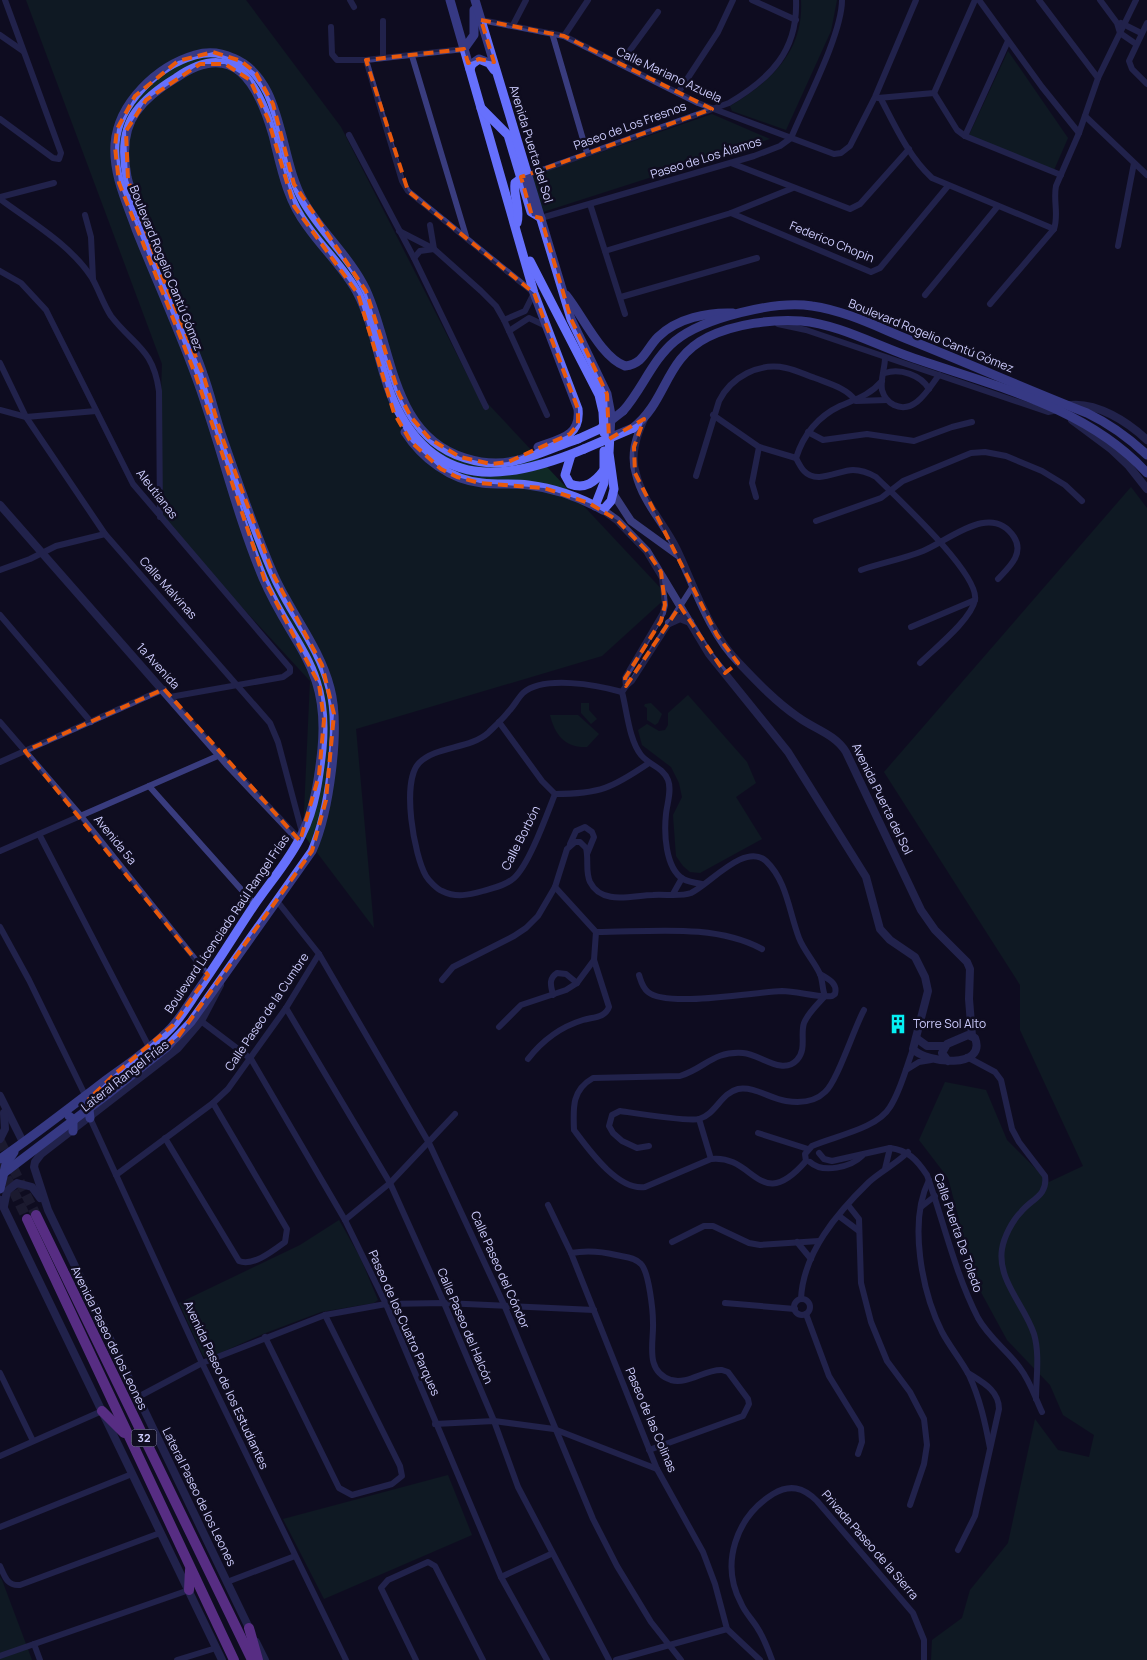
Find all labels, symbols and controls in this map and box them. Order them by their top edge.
street label: Calle Mariano Azuela [614,43,725,107]
street label: Avenida Puerta del Sol [505,83,557,205]
street label: Paseo de Los Fresnos [571,97,689,154]
street label: Paseo de Los Álamos [648,133,764,183]
street label: Boulevard Rogelio Cantú Gómez [125,183,207,353]
street label: Federico Chopin [787,217,877,266]
street label: Boulevard Rogelio Cantú Gómez [846,295,1016,377]
street label: Aleutianas [133,465,182,522]
street label: Calle Malvinas [136,553,201,623]
street label: 1a Avenida [133,639,184,693]
street label: Avenida Puerta del Sol [848,740,917,857]
street label: Calle Borbón [497,803,544,873]
street label: Avenida 5a [90,811,141,868]
street label: Boulevard Licenciado Raúl Rangel Frías [160,831,293,1017]
street label: Calle Paseo de la Cumbre [221,949,313,1074]
building icon: Torre Sol Alto [887,1013,909,1035]
place label: Torre Sol Alto [913,1015,986,1032]
street label: Lateral Rangel Frías [77,1036,172,1115]
street label: Calle Puerta De Toledo [930,1171,987,1295]
street label: Calle Paseo del Cóndor [467,1208,534,1332]
street label: Paseo de los Cuatro Parques [365,1247,444,1398]
street label: Avenida Paseo de los Leones [67,1263,152,1413]
street label: Calle Paseo del Halcón [433,1265,498,1386]
street label: Avenida Paseo de los Estudiantes [180,1298,273,1472]
street label: Paseo de las Colinas [622,1365,681,1475]
street label: Lateral Paseo de los Leones [158,1425,241,1569]
road number: 32 [132,1430,156,1446]
street label: Privada Paseo de la Sierra [818,1486,923,1603]

